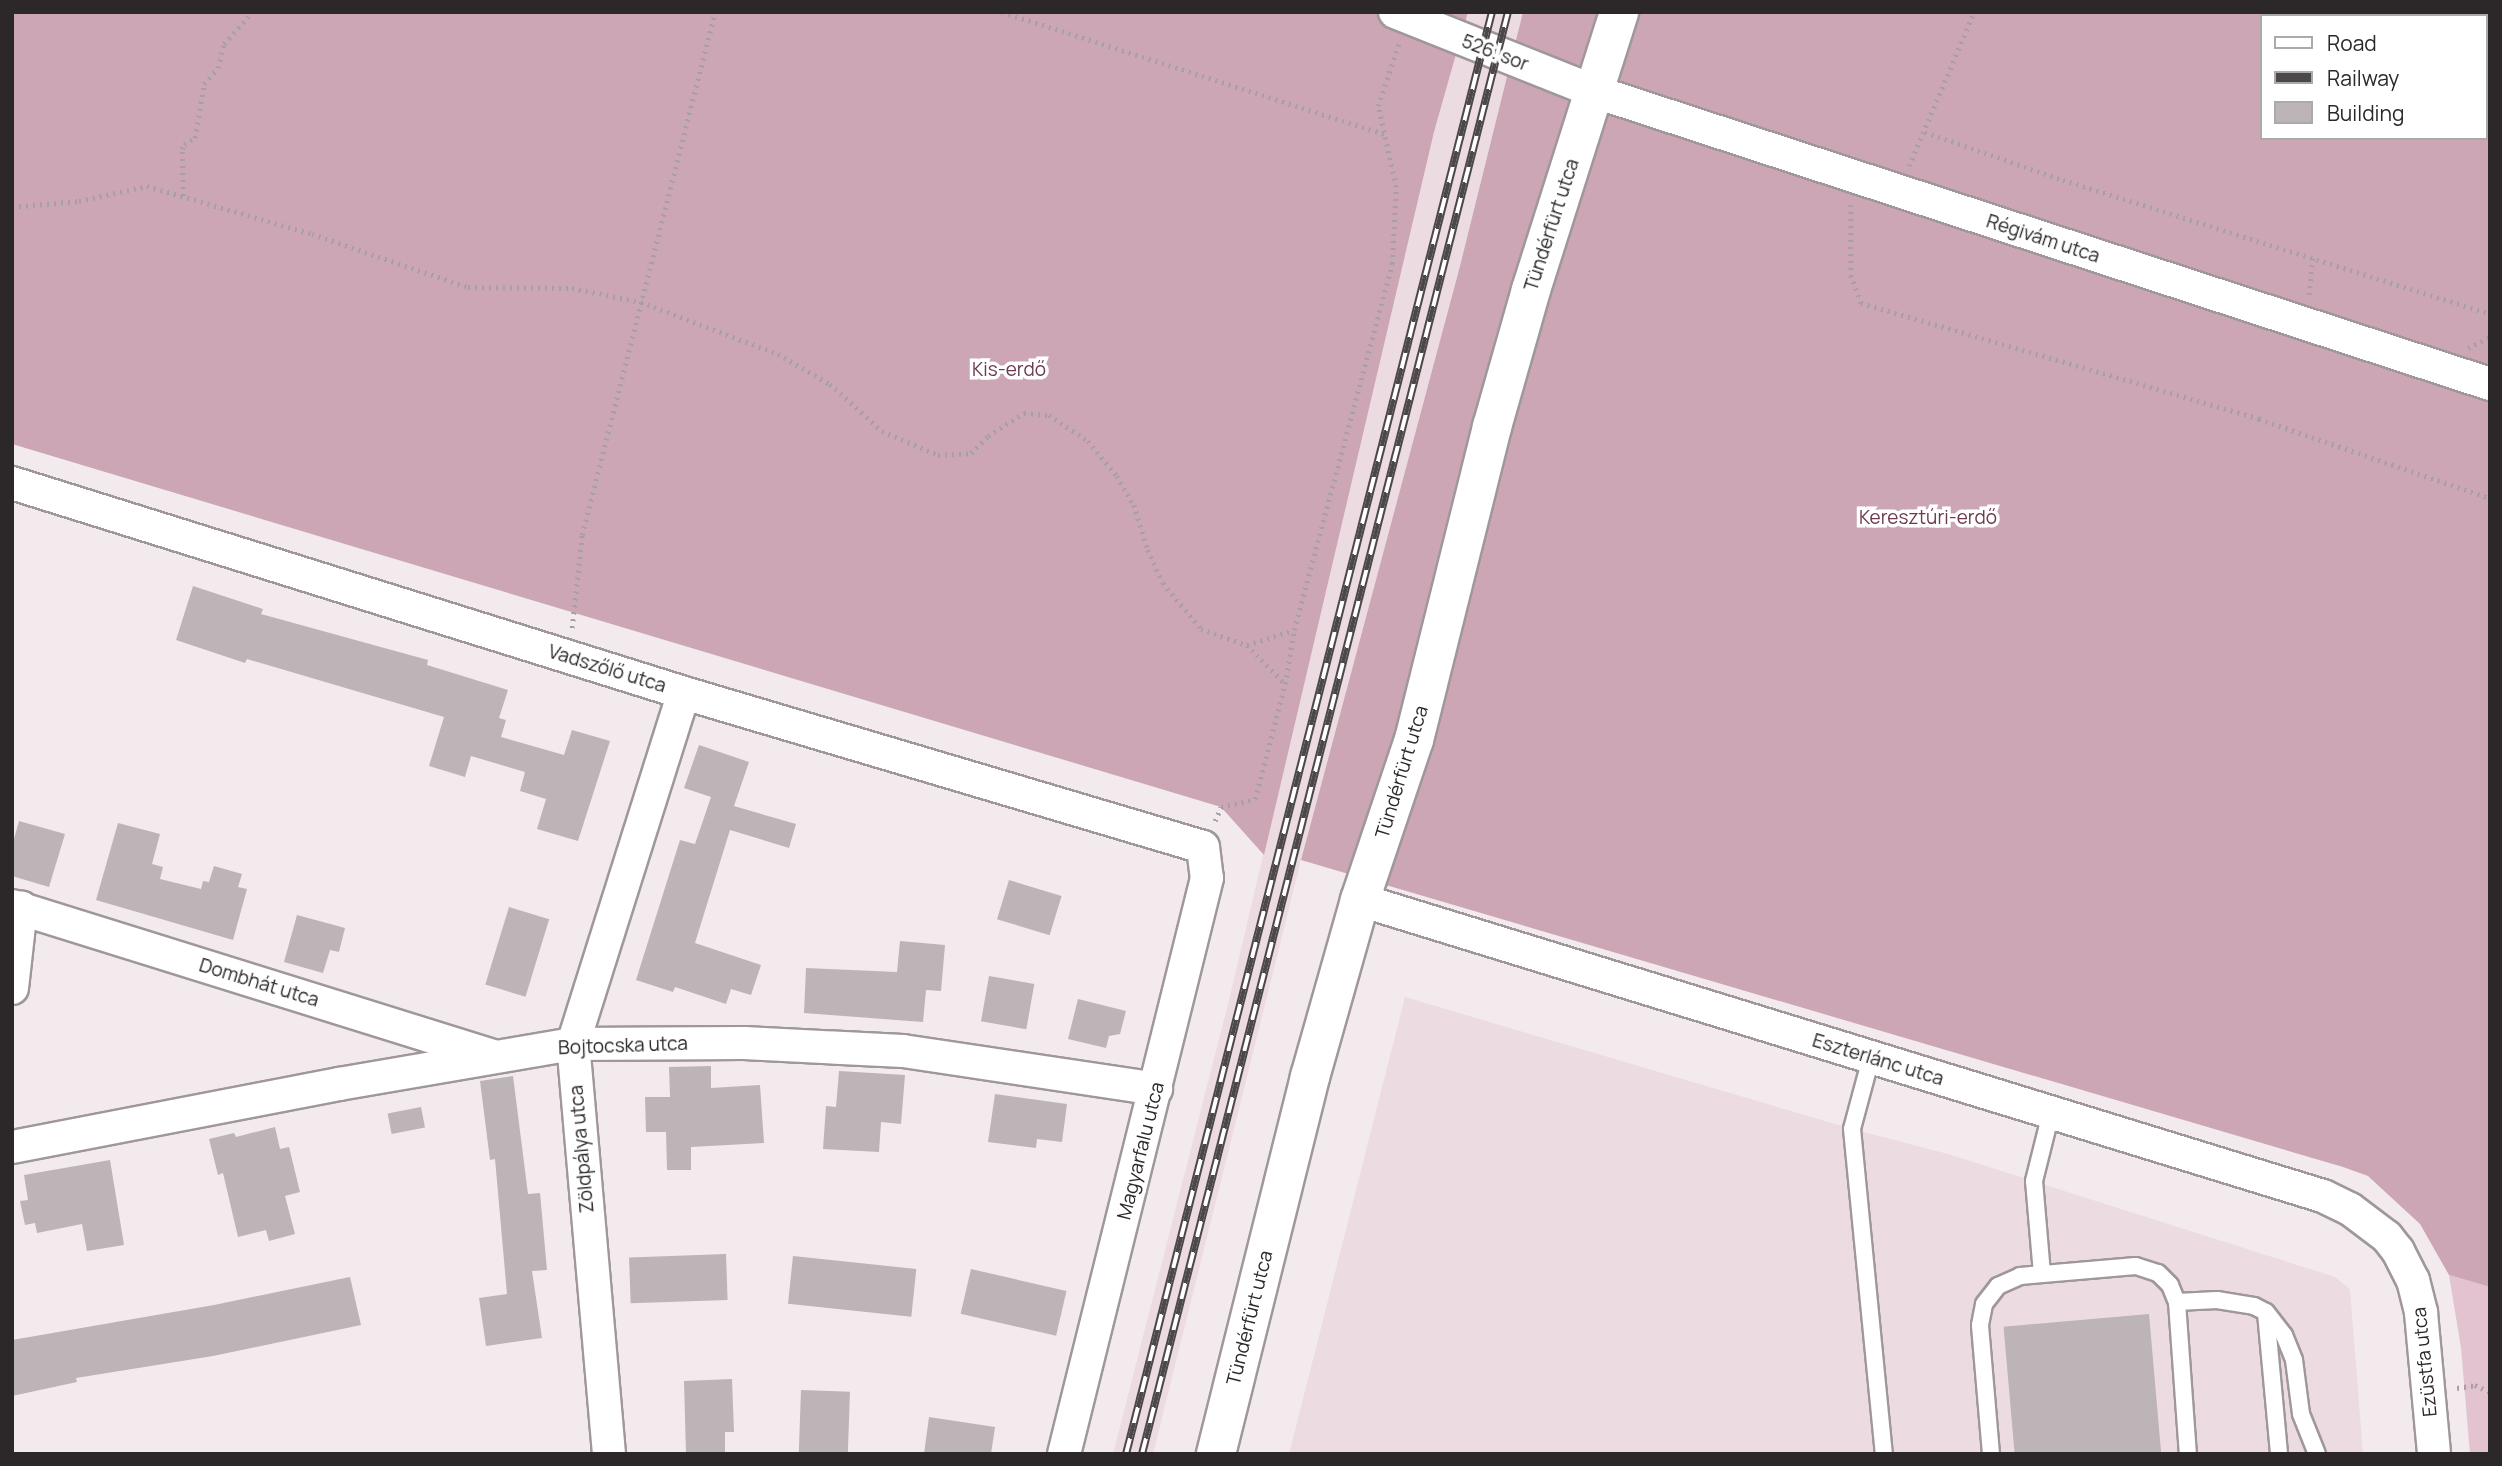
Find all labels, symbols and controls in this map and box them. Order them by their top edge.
legend [2260,14,2488,140]
text: Road [2327,29,2377,57]
street label: 526. sor [1458,30,1532,76]
text: Railway [2327,64,2399,92]
text: Building [2327,99,2404,127]
street label: Tündérfürt utca [1520,156,1584,294]
street label: Régivám utca [1983,210,2103,268]
park label: Kis-erdő [972,359,1046,381]
park label: Keresztúri-erdő [1859,507,1997,529]
street label: Vadszőlő utca [545,640,669,698]
street label: Tündérfürt utca [1371,703,1433,841]
street label: Dombhát utca [196,954,322,1012]
street label: Eszterlánc utca [1810,1029,1946,1091]
street label: Bojtocska utca [558,1032,688,1060]
street label: Magyarfalu utca [1113,1080,1169,1222]
street label: Zöldpálya utca [565,1084,599,1214]
street label: Tündérfürt utca [1222,1248,1278,1388]
street label: Ezüstfa utca [2408,1306,2442,1418]

